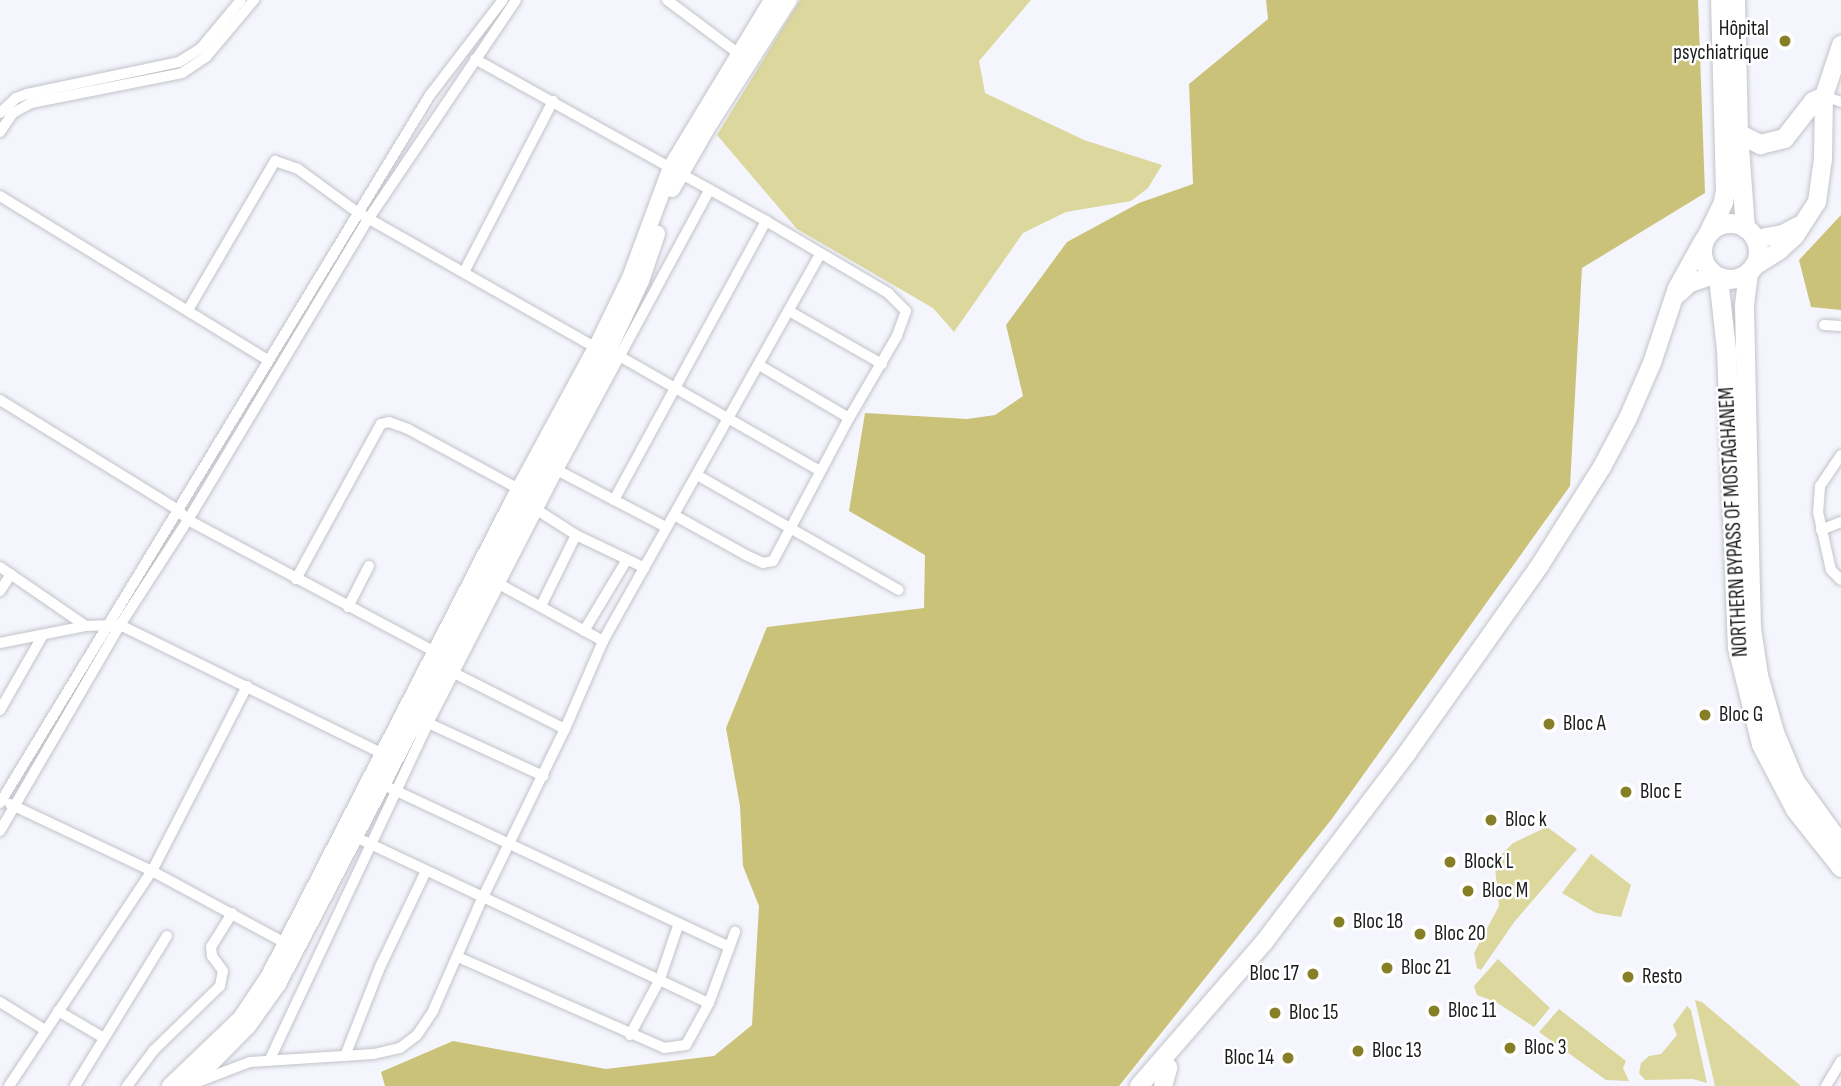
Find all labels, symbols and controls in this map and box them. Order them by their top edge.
place label: Hôpital psychiatrique [1673,16,1769,66]
marker: Hôpital psychiatrique [1775,31,1795,51]
street label: NORTHERN BYPASS OF MOSTAGHANEM [1714,386,1754,658]
place label: Bloc G [1719,702,1763,728]
marker: Bloc G [1697,707,1713,723]
place label: Bloc A [1563,711,1606,737]
marker: Bloc A [1541,716,1557,732]
place label: Bloc E [1640,779,1682,805]
marker: Bloc E [1618,784,1634,800]
place label: Bloc k [1505,807,1547,833]
marker: Bloc k [1483,812,1499,828]
place label: Block L [1464,849,1513,875]
marker: Block L [1442,854,1458,870]
place label: Bloc M [1482,878,1528,904]
marker: Bloc M [1460,883,1476,899]
place label: Bloc 18 [1353,909,1403,935]
marker: Bloc 18 [1331,914,1347,930]
place label: Bloc 20 [1434,921,1486,947]
marker: Bloc 20 [1412,926,1428,942]
place label: Bloc 21 [1401,955,1451,981]
marker: Bloc 21 [1379,960,1395,976]
place label: Bloc 17 [1250,961,1299,987]
place label: Resto [1642,964,1682,990]
marker: Bloc 17 [1305,966,1321,982]
marker: Resto [1620,969,1636,985]
place label: Bloc 11 [1448,998,1496,1024]
place label: Bloc 15 [1289,1000,1338,1026]
marker: Bloc 11 [1426,1003,1442,1019]
marker: Bloc 15 [1267,1005,1283,1021]
place label: Bloc 3 [1524,1035,1567,1061]
place label: Bloc 13 [1372,1038,1422,1064]
marker: Bloc 3 [1502,1040,1518,1056]
marker: Bloc 13 [1350,1043,1366,1059]
place label: Bloc 14 [1224,1045,1274,1071]
marker: Bloc 14 [1280,1050,1296,1066]

